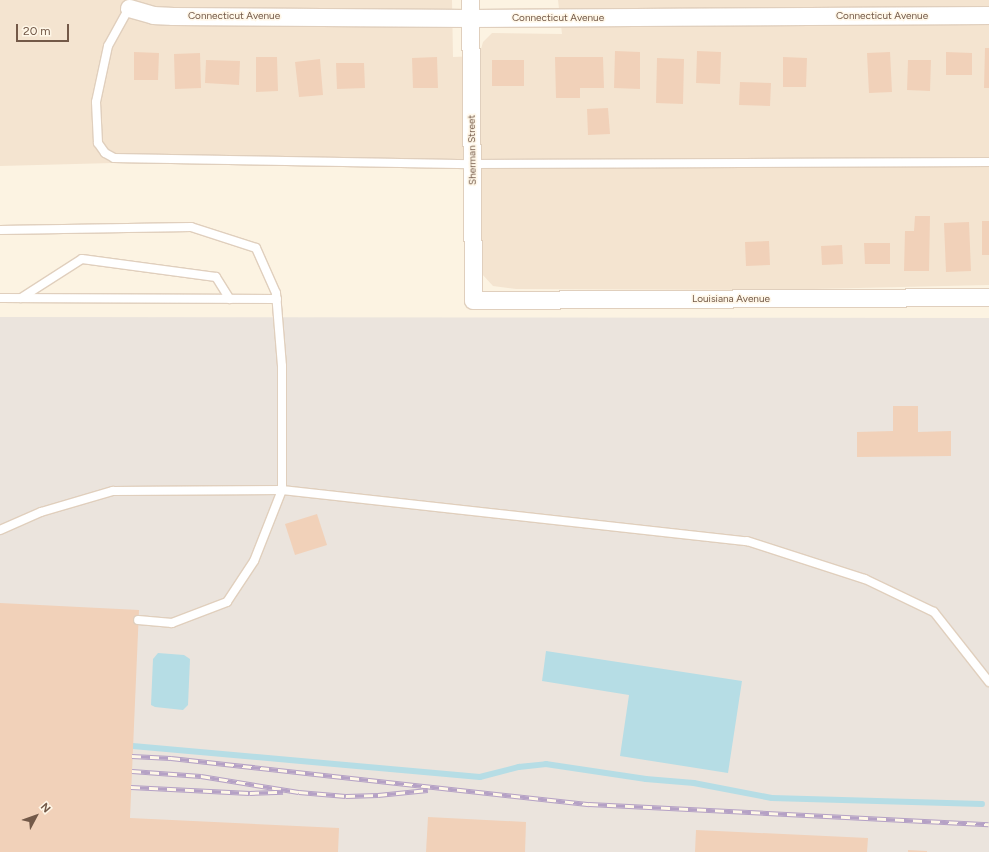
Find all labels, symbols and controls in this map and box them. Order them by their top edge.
street label: Connecticut Avenue [188,10,280,22]
street label: Connecticut Avenue [836,10,928,22]
street label: Connecticut Avenue [512,12,604,24]
scale bar [18,16,71,42]
text: 20 m [23,24,51,38]
street label: Sherman Street [465,115,479,185]
street label: Louisiana Avenue [692,293,770,305]
north arrow [16,796,56,836]
text: N [38,800,53,815]

